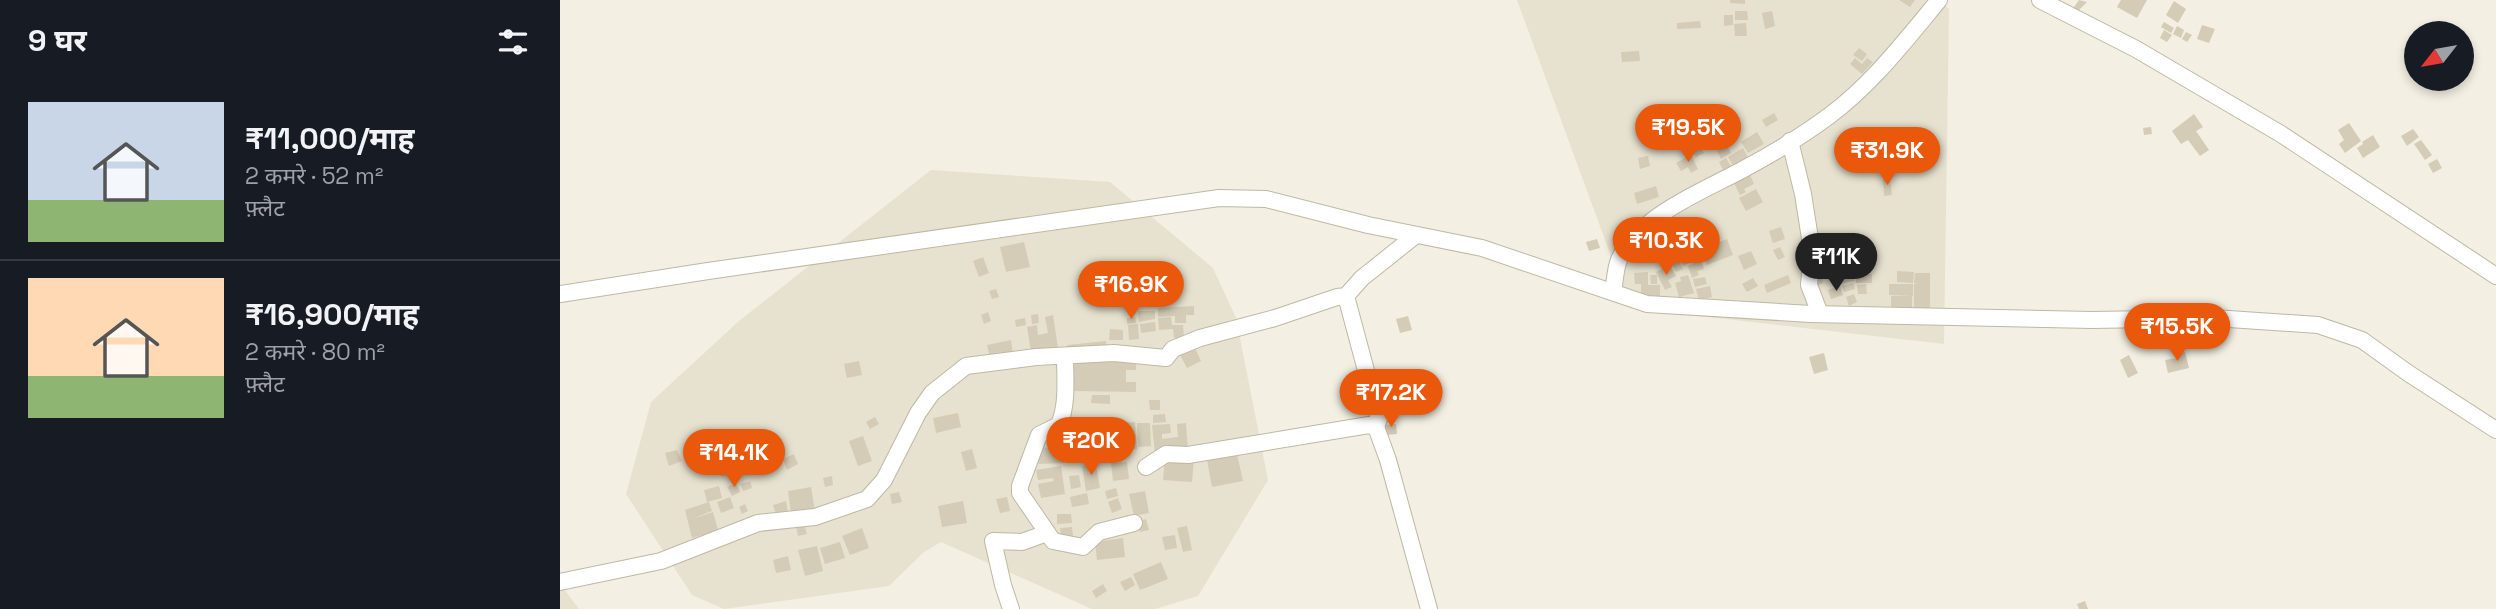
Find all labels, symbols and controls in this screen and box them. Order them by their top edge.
text: 9 घर [28,21,87,60]
north arrow [2404,21,2474,91]
map controls [2404,21,2474,91]
icon: filters [494,23,532,61]
pin: ₹19.5K [1631,104,1745,164]
text: ₹19.5K [1651,112,1725,142]
text: ₹11,000/माह [245,119,415,158]
pin: ₹31.9K [1830,128,1944,187]
icon: home [84,130,168,214]
text: ₹31.9K [1850,135,1924,165]
text: 2 कमरे · 52 m² [245,161,383,191]
text: फ़्लैट [245,193,285,223]
pin: ₹10.3K [1609,218,1723,277]
text: ₹10.3K [1629,225,1703,255]
pin: ₹11K [1795,233,1877,293]
text: ₹11K [1811,241,1861,271]
pin: ₹16.9K [1074,262,1188,321]
text: ₹16.9K [1094,269,1168,299]
text: ₹16,900/माह [245,295,419,334]
pin: ₹15.5K [2120,304,2234,363]
icon: home [84,306,168,390]
text: ₹15.5K [2140,311,2214,341]
text: 2 कमरे · 80 m² [245,337,385,367]
text: फ़्लैट [245,369,285,399]
pin: ₹17.2K [1334,370,1448,429]
text: ₹17.2K [1356,377,1426,407]
pin: ₹20K [1050,418,1132,477]
text: ₹20K [1062,425,1120,455]
pin: ₹14.1K [677,430,791,489]
text: ₹14.1K [699,437,769,467]

